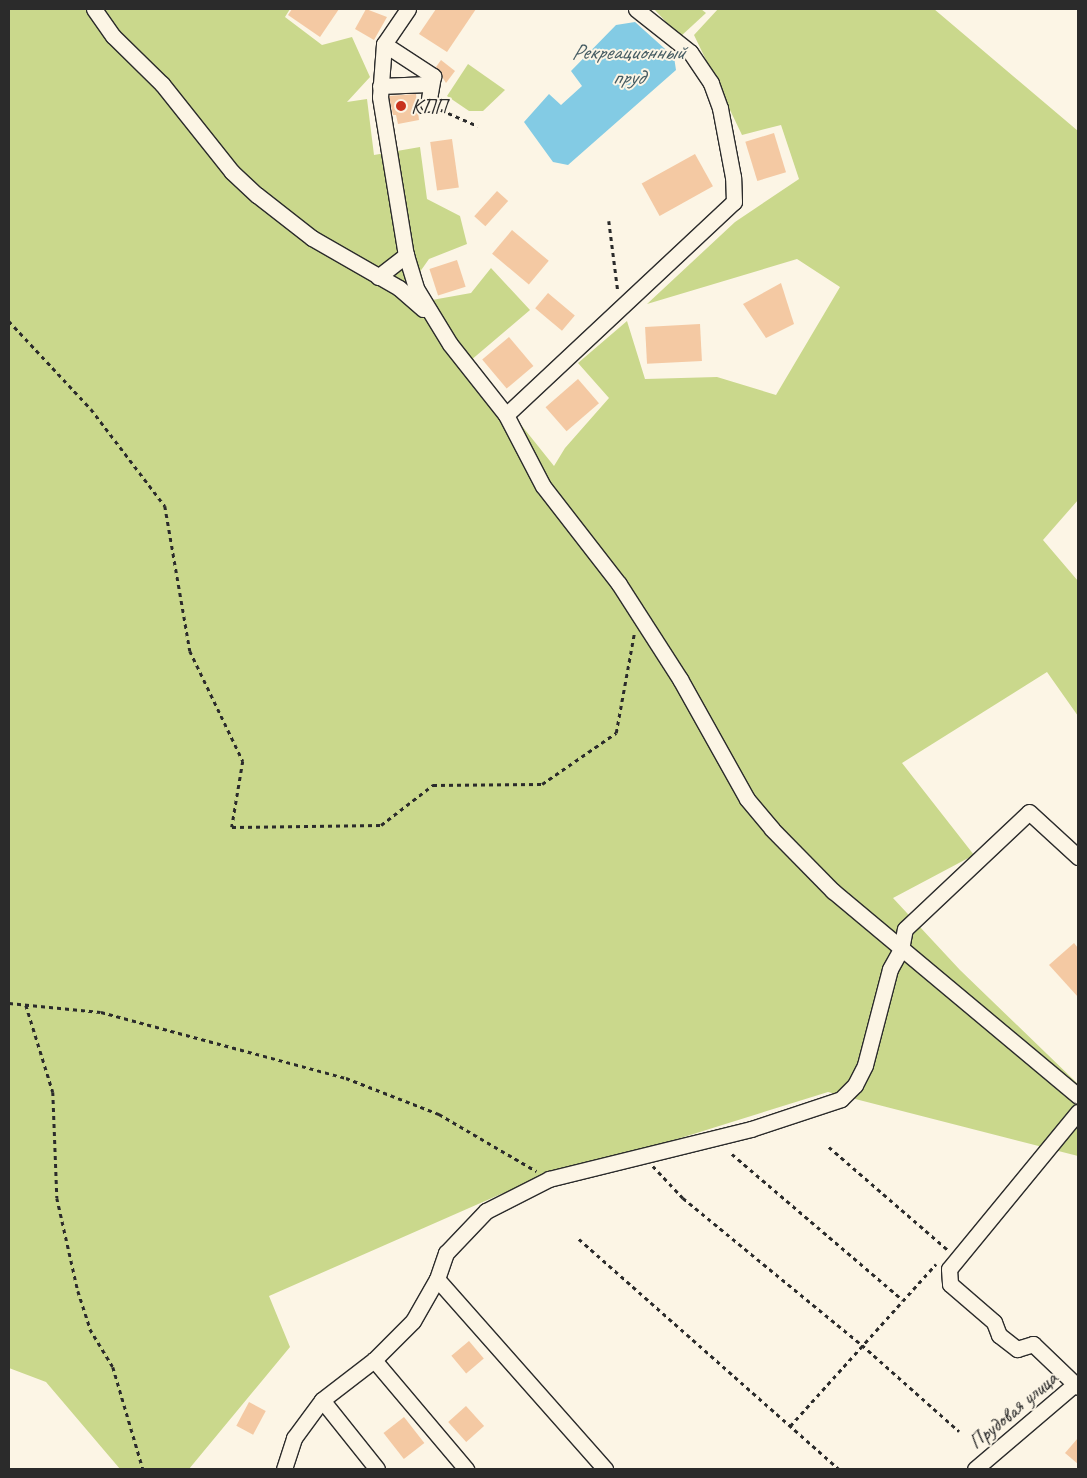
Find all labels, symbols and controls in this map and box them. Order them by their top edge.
water label: Рекреационный пруд [572,39,684,90]
place label: КПП [411,93,447,119]
marker: КПП [395,100,407,112]
street label: Прудовая улица [963,1365,1063,1455]

